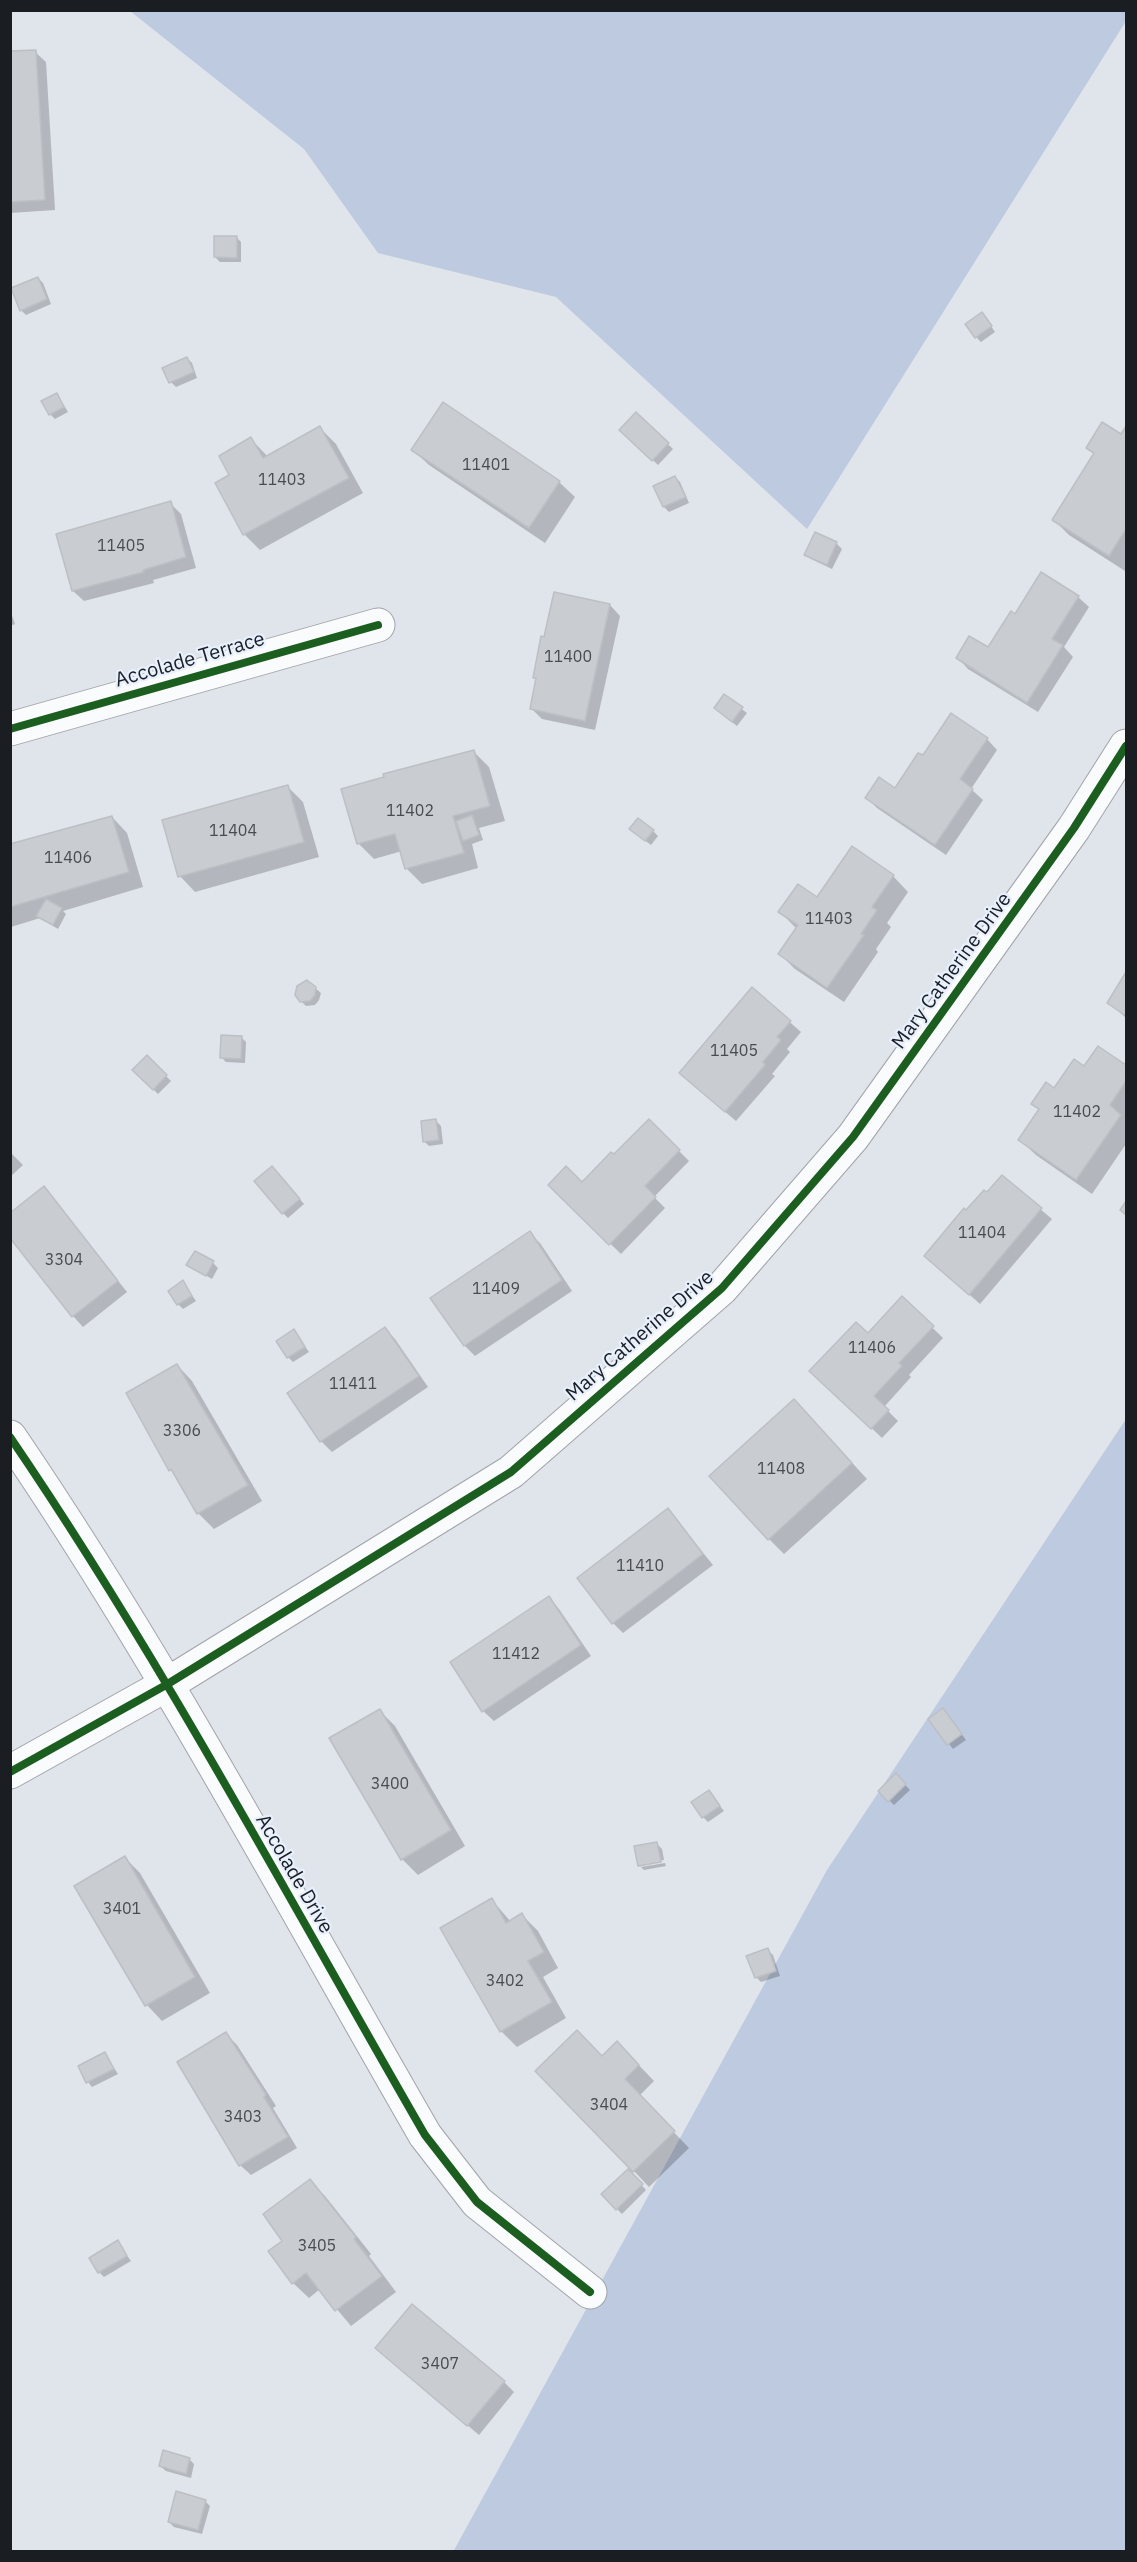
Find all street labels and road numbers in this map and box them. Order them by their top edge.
street label: Accolade Terrace [112,627,268,693]
street label: Mary Catherine Drive [887,888,1017,1054]
street label: Mary Catherine Drive [561,1265,719,1407]
street label: Accolade Drive [250,1810,338,1938]

